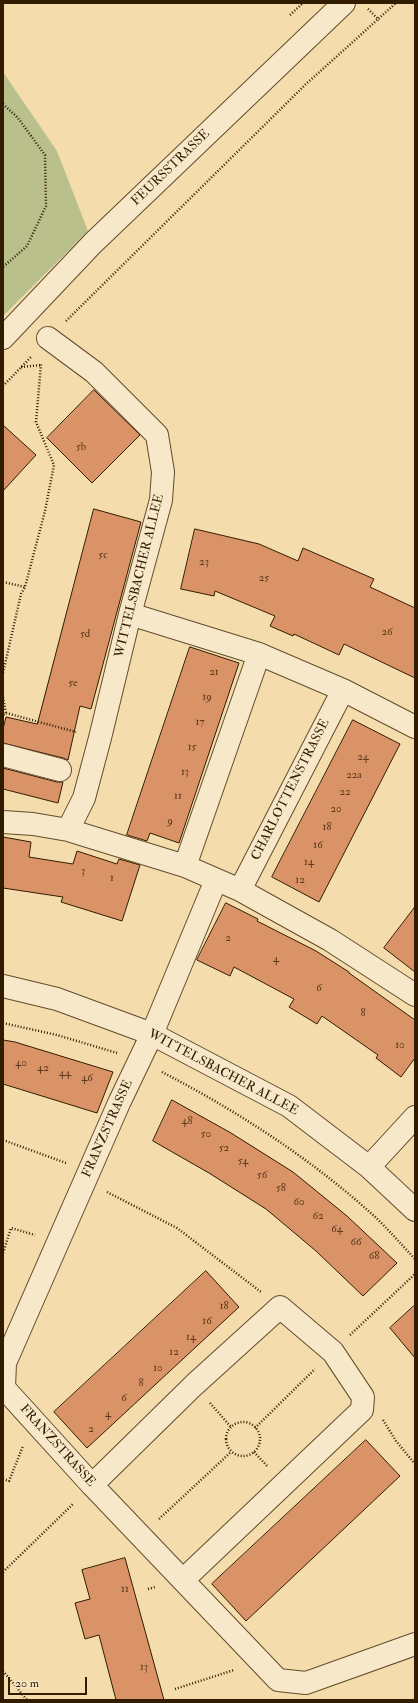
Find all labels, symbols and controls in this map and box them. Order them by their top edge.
street label: FEURSSTRASSE [128,127,214,209]
house number: 5b [76,441,86,455]
street label: WITTELSBACHER ALLEE [112,493,168,659]
house number: 5c [98,549,108,563]
house number: 23 [199,556,209,570]
house number: 25 [259,572,269,586]
house number: 26 [381,626,393,640]
house number: 5d [80,628,90,642]
house number: 21 [209,666,219,680]
house number: 5e [68,677,78,691]
house number: 19 [202,691,212,705]
house number: 17 [196,716,204,730]
street label: CHARLOTTENSTRASSE [249,717,333,863]
house number: 15 [188,741,196,755]
house number: 24 [357,751,369,765]
house number: 13 [181,766,189,780]
house number: 22a [346,769,362,783]
house number: 22 [339,786,351,800]
house number: 11 [174,790,182,804]
house number: 20 [330,803,342,817]
house number: 9 [167,815,173,829]
house number: 18 [322,821,332,835]
house number: 16 [313,839,323,853]
house number: 14 [304,856,314,870]
house number: 3 [81,865,85,879]
house number: 1 [110,872,114,886]
house number: 12 [295,874,305,888]
house number: 2 [225,932,231,946]
house number: 4 [273,953,279,967]
house number: 6 [316,982,322,996]
house number: 8 [360,1007,366,1021]
street label: WITTELSBACHER ALLEE [145,1027,301,1119]
house number: 10 [395,1039,405,1053]
house number: 40 [15,1057,27,1071]
house number: 42 [37,1062,49,1076]
house number: 44 [59,1067,71,1081]
house number: 46 [81,1072,93,1086]
street label: FRANZSTRASSE [79,1078,137,1180]
house number: 48 [181,1115,193,1129]
house number: 50 [201,1128,211,1142]
house number: 52 [219,1142,229,1156]
house number: 54 [238,1155,248,1169]
house number: 56 [257,1169,267,1183]
house number: 58 [276,1182,286,1196]
house number: 60 [293,1196,305,1210]
house number: 62 [312,1210,324,1224]
house number: 64 [331,1223,343,1237]
house number: 66 [350,1236,362,1250]
house number: 68 [369,1250,379,1264]
house number: 18 [219,1300,229,1314]
house number: 16 [202,1315,212,1329]
house number: 14 [186,1331,196,1345]
house number: 12 [169,1346,179,1360]
house number: 10 [153,1362,163,1376]
house number: 8 [138,1377,144,1391]
house number: 6 [121,1392,127,1406]
street label: FRANZSTRASSE [16,1402,98,1490]
house number: 4 [105,1408,111,1422]
house number: 2 [88,1423,94,1437]
house number: 11 [121,1583,129,1597]
house number: 13 [140,1661,148,1675]
scale bar [10,1669,89,1695]
text: 20 m [15,1676,39,1691]

